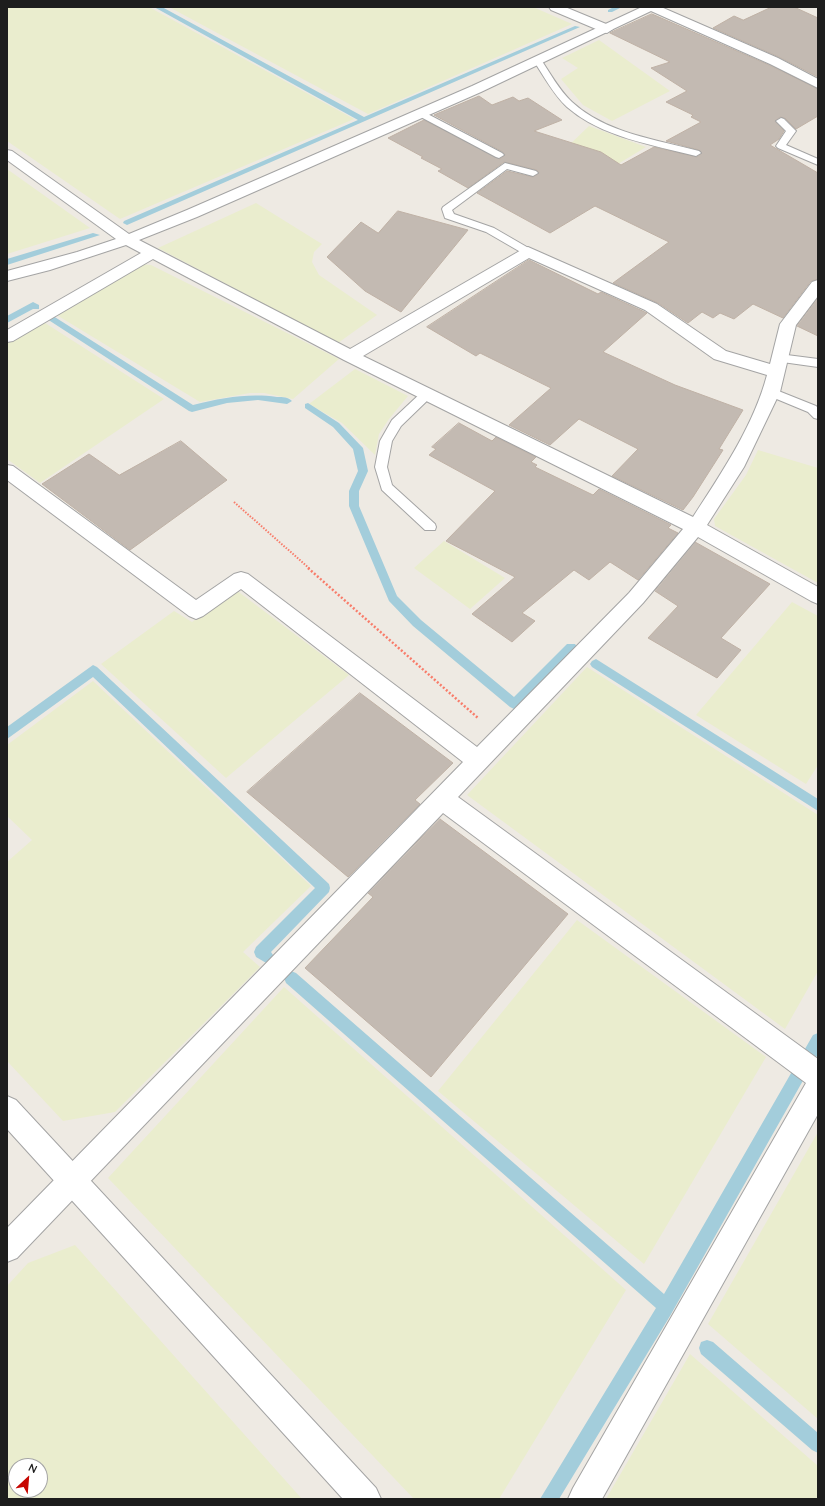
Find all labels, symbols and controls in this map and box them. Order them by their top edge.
north arrow [8,1458,48,1498]
text: N [26,1460,40,1476]

